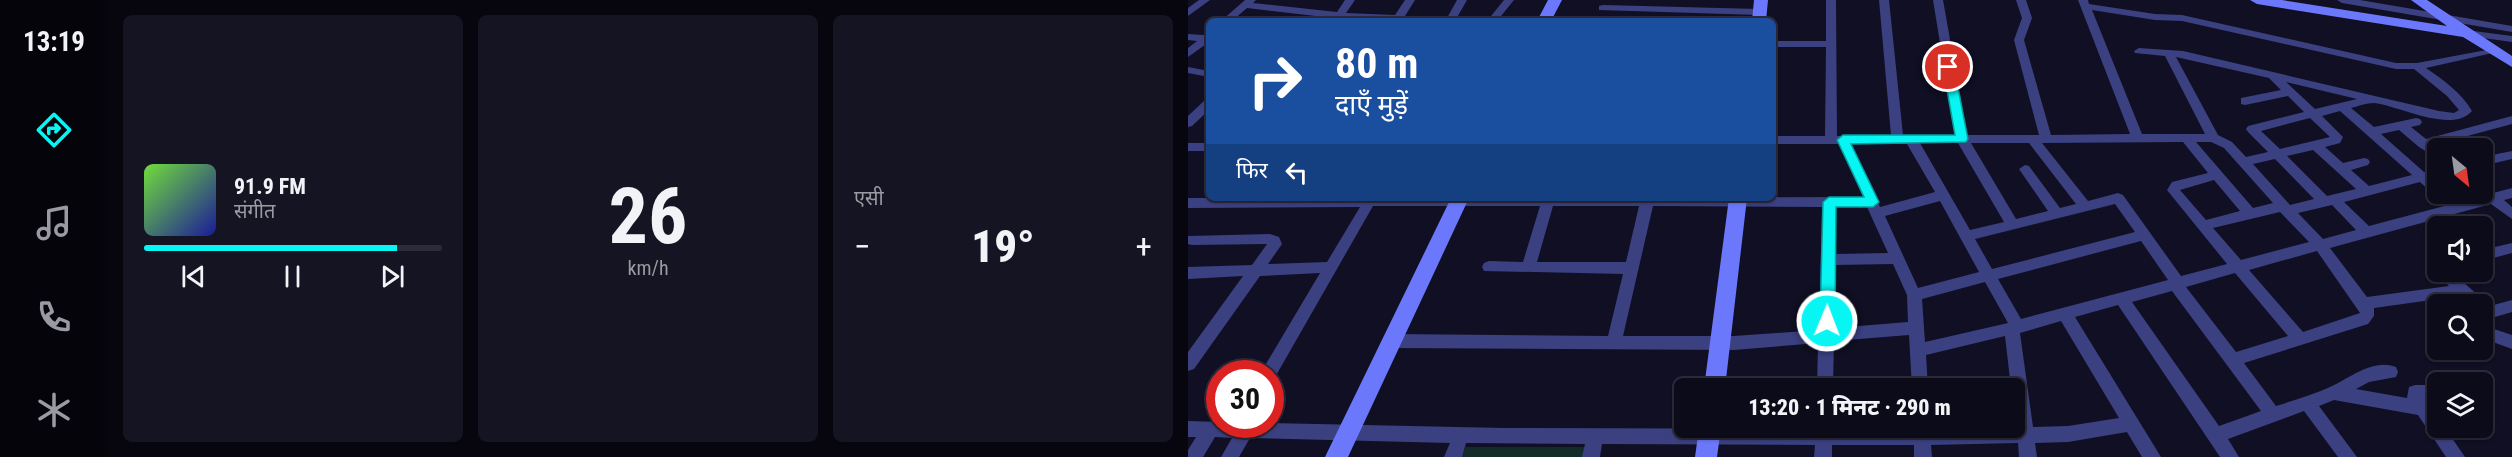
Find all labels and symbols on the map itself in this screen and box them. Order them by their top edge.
pin [1922,41,1973,92]
north arrow [2427,138,2493,204]
position arrow [1795,289,1859,353]
speed limit sign: 30 [1206,360,1284,438]

